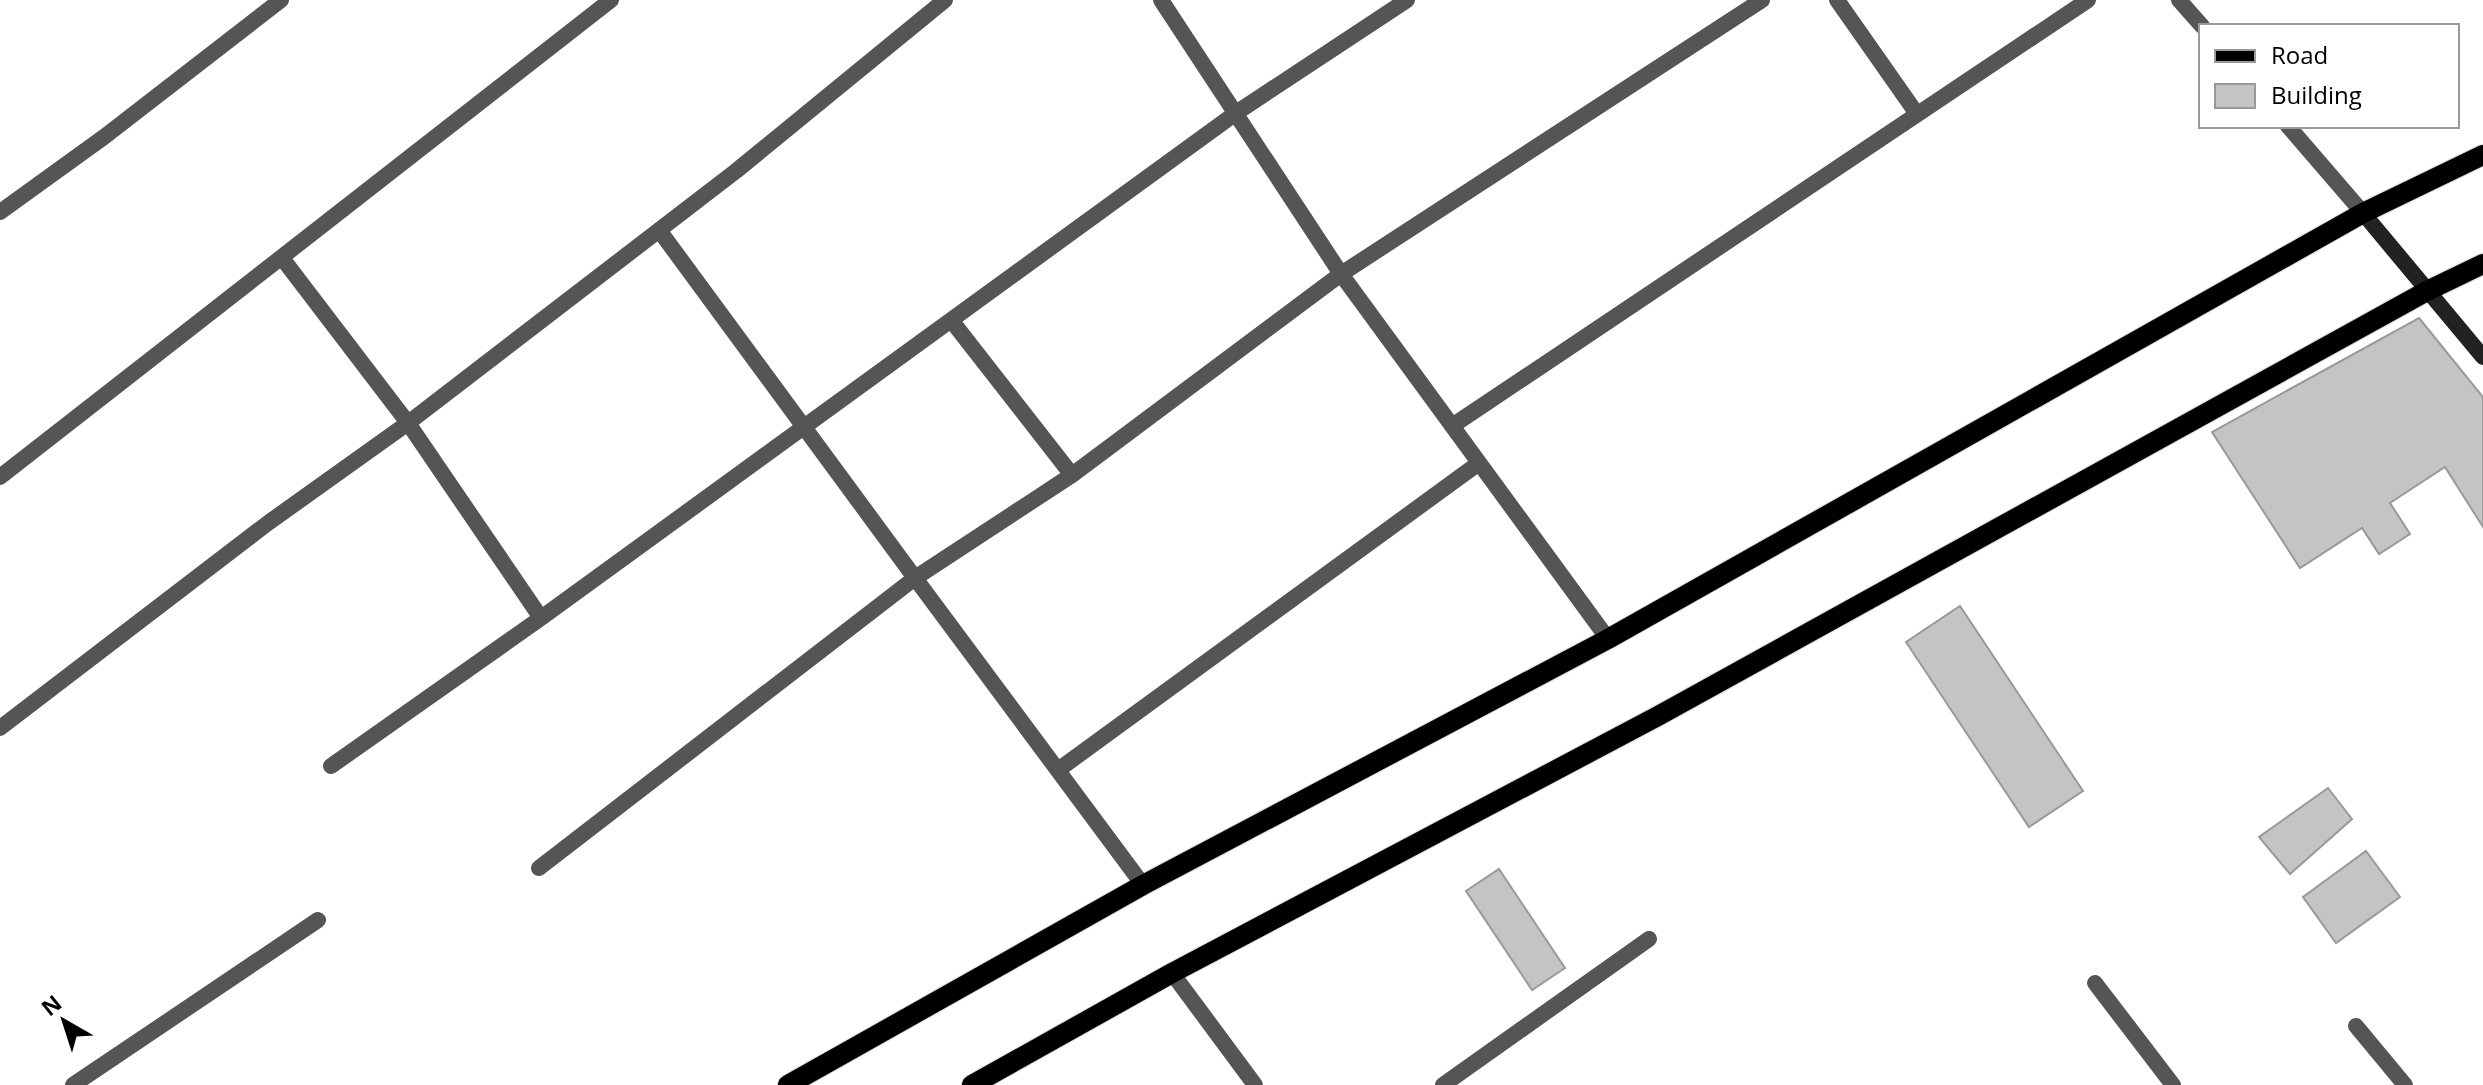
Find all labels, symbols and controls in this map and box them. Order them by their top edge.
legend [2199,24,2459,128]
text: Road [2271,38,2328,71]
text: Building [2271,78,2362,111]
north arrow [24,981,104,1061]
text: N [34,987,67,1022]

